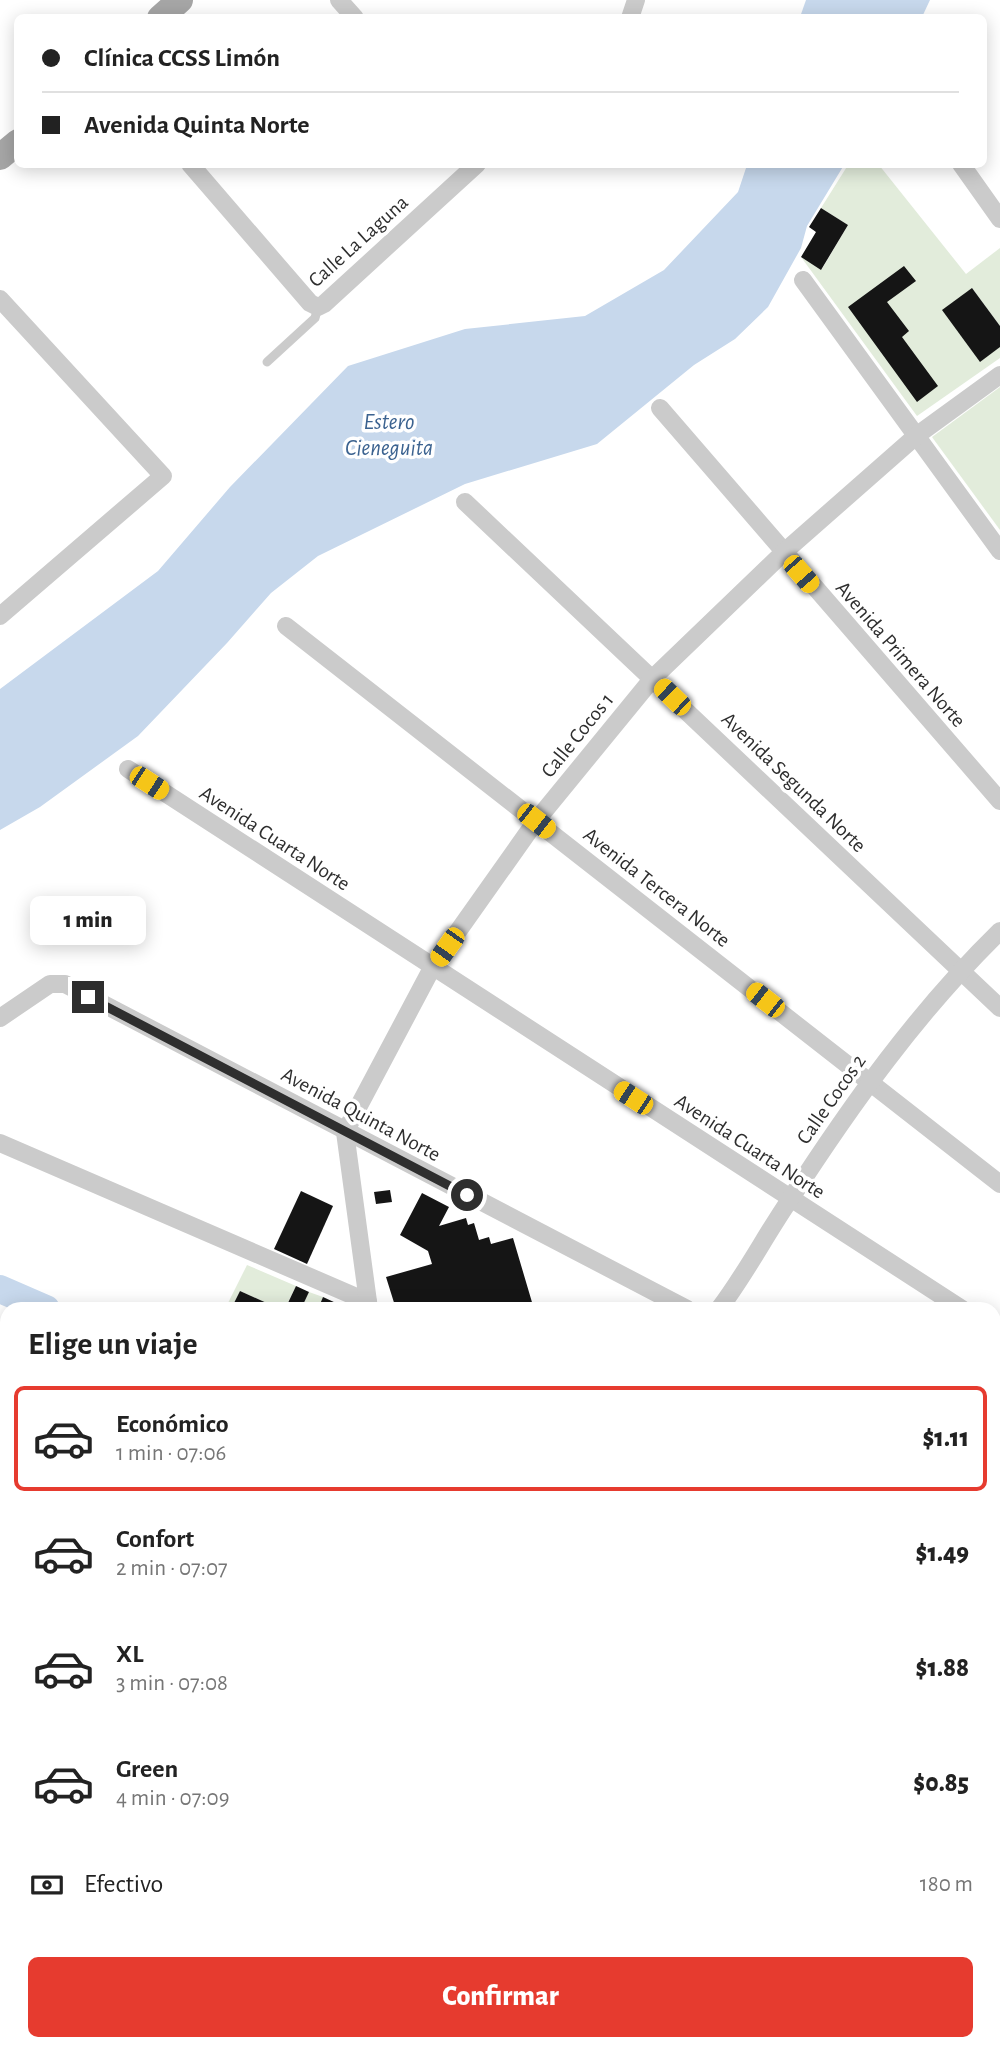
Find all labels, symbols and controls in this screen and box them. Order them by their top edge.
text: Clínica CCSS Limón [84,45,280,71]
text: Avenida Quinta Norte [84,112,310,138]
street label: Calle La Laguna [305,191,412,291]
water label: Estero Cieneguita [345,411,433,460]
car [780,551,823,597]
street label: Avenida Primera Norte [832,577,969,731]
car [650,675,695,719]
street label: Calle Cocos 1 [537,689,618,781]
street label: Avenida Segunda Norte [718,708,870,856]
car [126,763,173,803]
street label: Avenida Cuarta Norte [196,782,354,895]
car [513,800,560,842]
street label: Avenida Tercera Norte [579,824,734,951]
callout: 1 min [30,895,146,944]
text: 1 min [64,909,112,932]
car [427,924,468,970]
car [742,979,789,1021]
route end [72,981,104,1013]
street label: Calle Cocos 2 [793,1051,870,1148]
street label: Avenida Quinta Norte [278,1064,444,1165]
car [610,1078,657,1118]
street label: Avenida Cuarta Norte [671,1090,829,1203]
route start [451,1179,483,1211]
text: Elige un viaje [28,1328,198,1360]
icon: car [32,1407,95,1470]
text: Económico [116,1411,229,1437]
text: $1.11 [922,1425,969,1451]
text: 1 min · 07:06 [116,1442,226,1465]
icon: car [32,1522,95,1585]
text: Confort [116,1526,194,1552]
text: $1.49 [916,1540,969,1566]
text: 2 min · 07:07 [116,1557,228,1580]
icon: car [32,1637,95,1700]
text: XL [116,1641,143,1667]
text: $1.88 [915,1655,969,1681]
text: 3 min · 07:08 [116,1672,228,1695]
icon: car [32,1752,95,1815]
text: Green [116,1756,178,1782]
text: $0.85 [913,1770,969,1796]
text: 4 min · 07:09 [116,1787,230,1810]
icon: cash [28,1866,66,1904]
text: Efectivo [84,1871,163,1897]
text: 180 m [920,1873,973,1896]
button: Confirmar [28,1957,973,2037]

